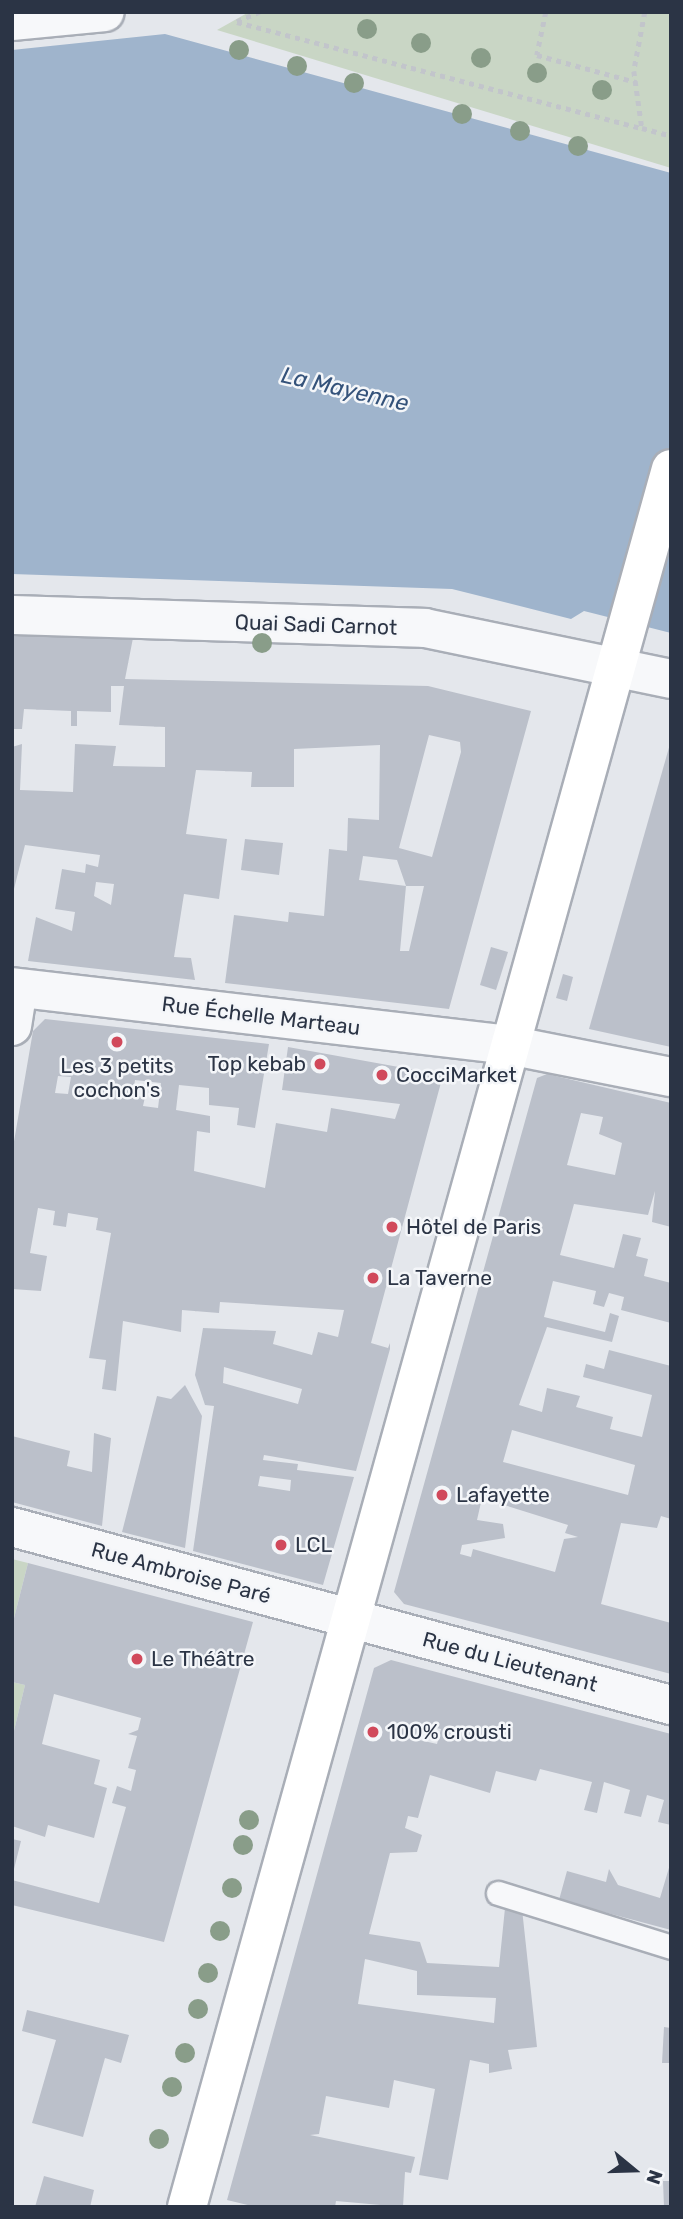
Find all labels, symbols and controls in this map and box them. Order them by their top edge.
water label: La Mayenne [279,361,411,417]
street label: Quai Sadi Carnot [234,610,398,640]
street label: Rue Échelle Marteau [160,991,362,1041]
marker: Les 3 petits cochon's [109,1034,125,1050]
place label: Top kebab [207,1051,306,1077]
place label: Les 3 petits cochon's [60,1053,174,1103]
marker: Top kebab [312,1056,328,1072]
place label: CocciMarket [396,1062,517,1088]
marker: CocciMarket [374,1067,390,1083]
place label: Hôtel de Paris [406,1214,541,1240]
marker: Hôtel de Paris [384,1219,400,1235]
place label: La Taverne [387,1265,493,1291]
marker: La Taverne [365,1270,381,1286]
place label: Lafayette [456,1482,550,1508]
marker: Lafayette [434,1487,450,1503]
place label: LCL [295,1532,332,1558]
street label: Rue Ambroise Paré [88,1537,274,1609]
marker: LCL [273,1537,289,1553]
street label: Rue du Lieutenant [420,1627,600,1697]
place label: Le Théâtre [151,1646,255,1672]
marker: Le Théâtre [129,1651,145,1667]
place label: 100% crousti [387,1719,512,1745]
marker: 100% crousti [365,1724,381,1740]
north arrow [599,2135,669,2205]
text: N [641,2167,667,2187]

